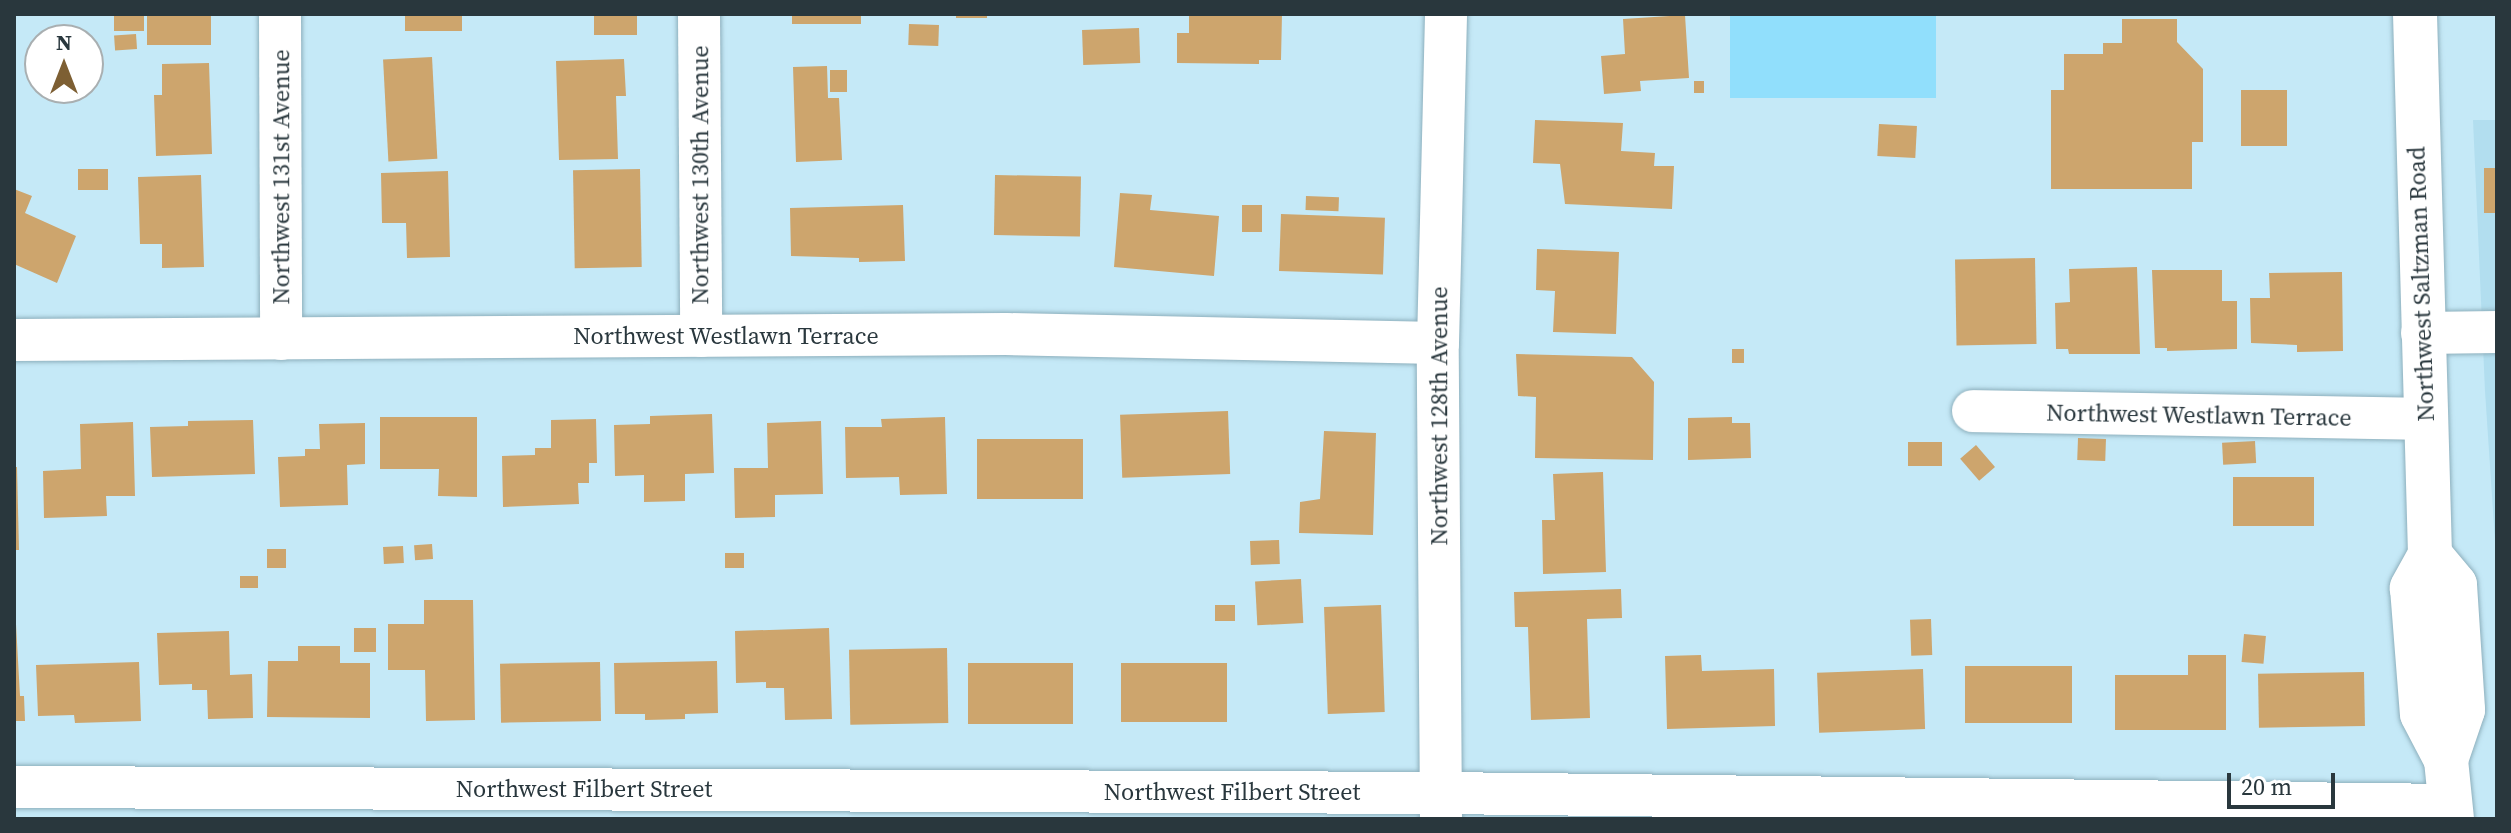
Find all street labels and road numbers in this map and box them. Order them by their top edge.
street label: Northwest 130th Avenue [686,45,714,305]
street label: Northwest 131st Avenue [267,49,295,305]
street label: Northwest Saltzman Road [2402,146,2440,422]
street label: Northwest 128th Avenue [1425,286,1453,546]
street label: Northwest Westlawn Terrace [573,322,879,350]
street label: Northwest Westlawn Terrace [2045,398,2353,432]
street label: Northwest Filbert Street [456,775,712,803]
street label: Northwest Filbert Street [1104,778,1360,806]

